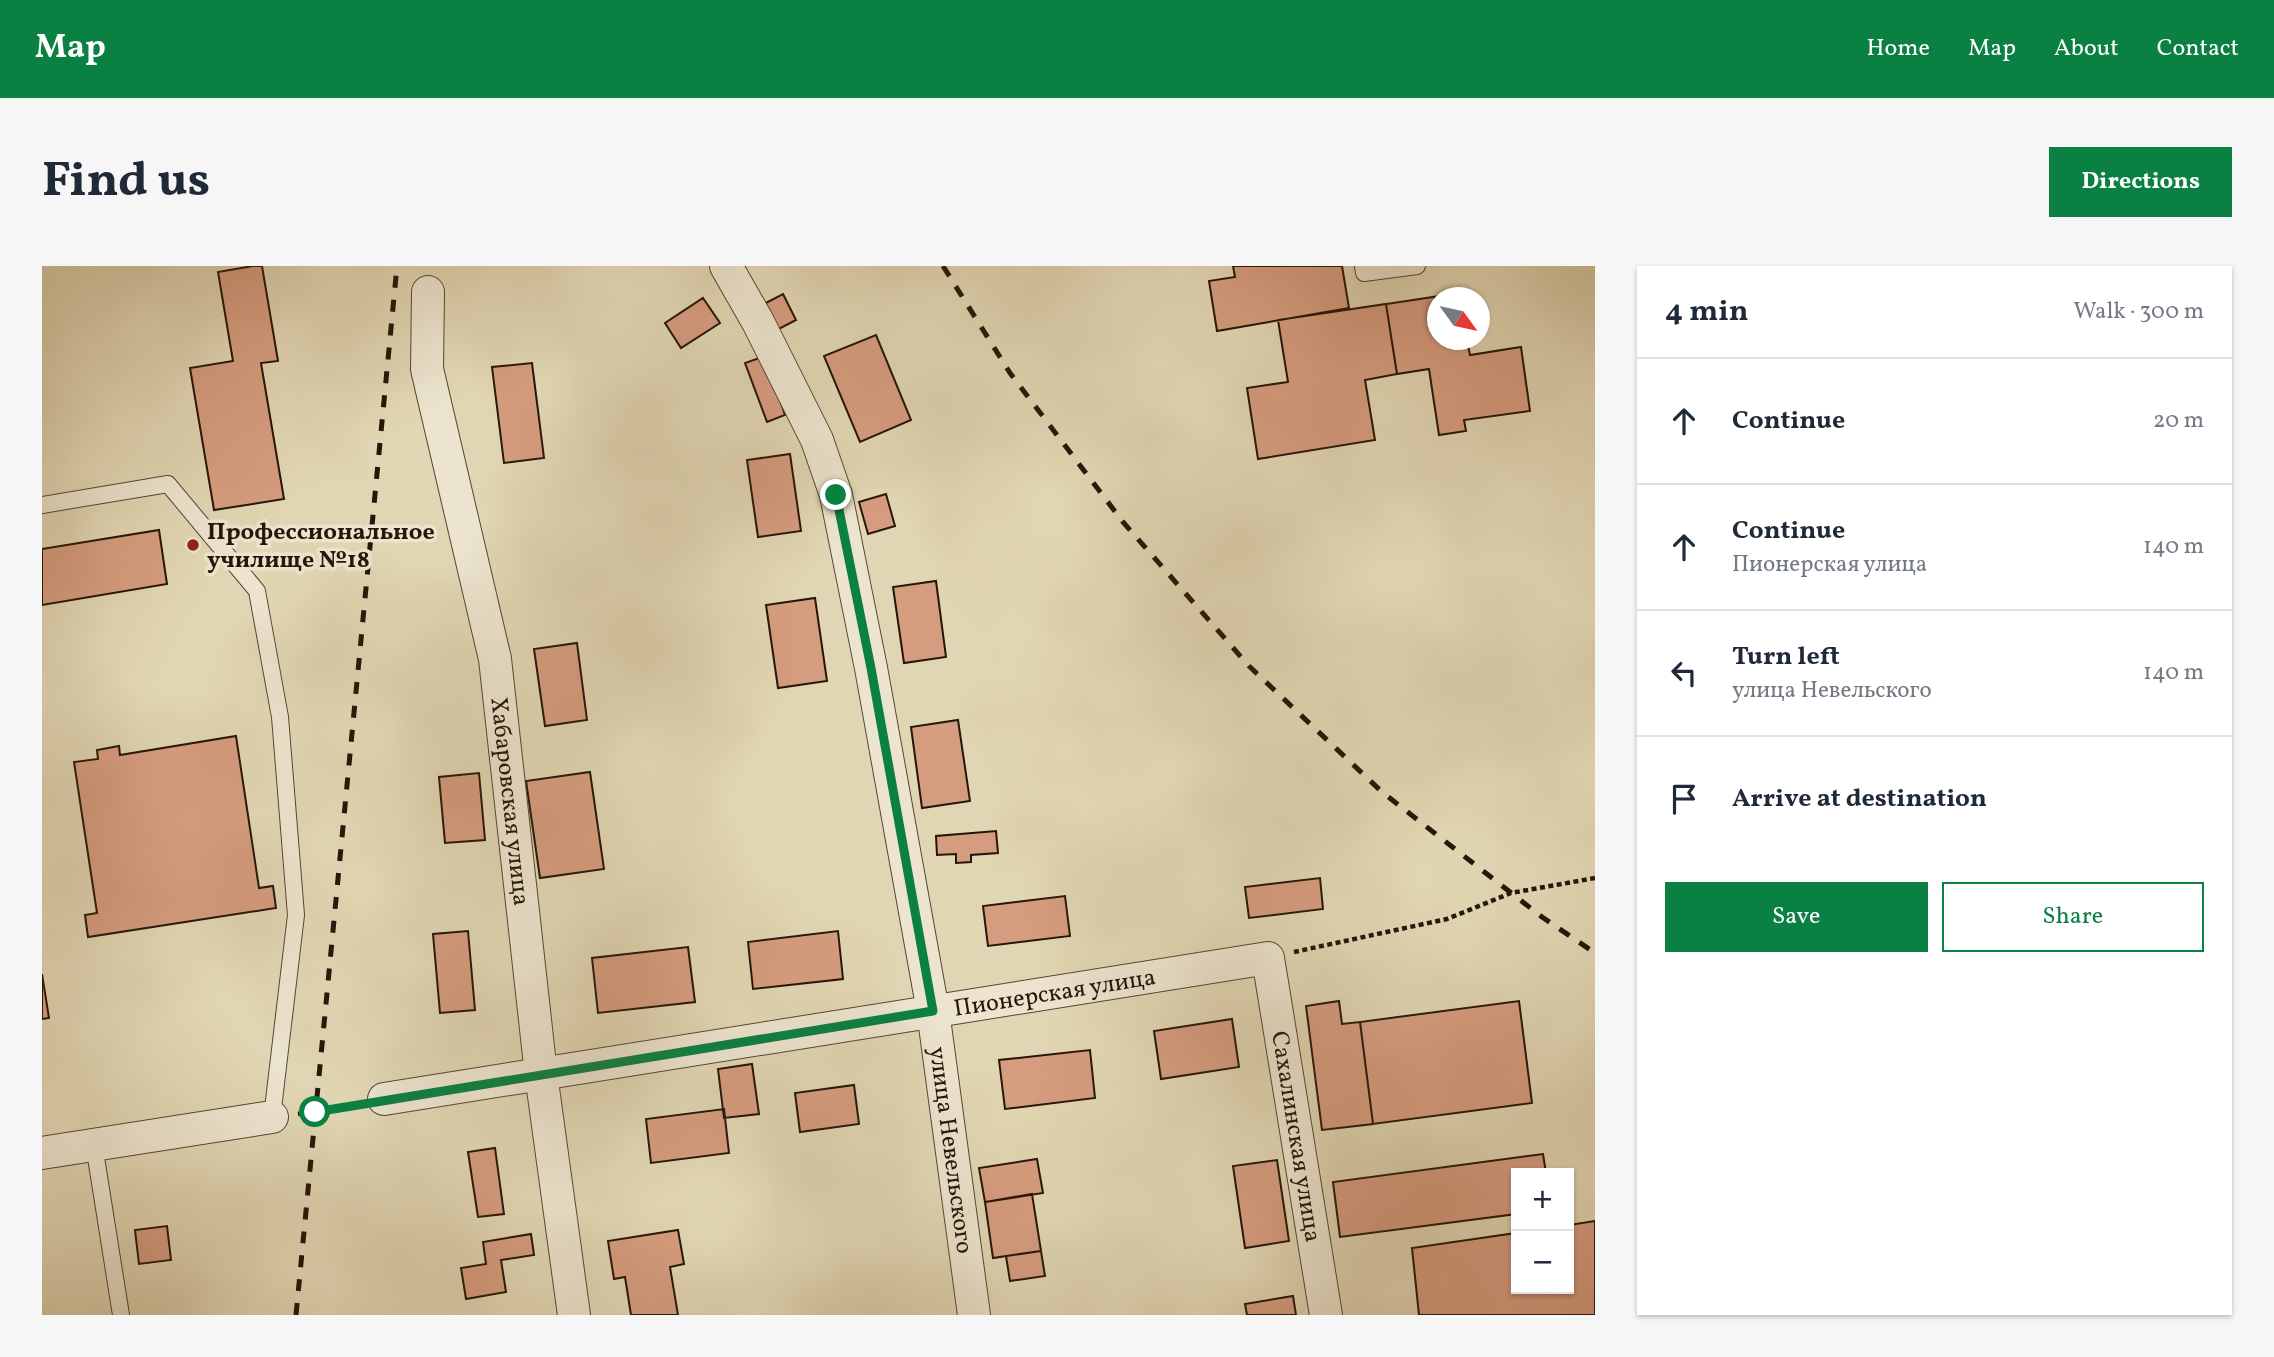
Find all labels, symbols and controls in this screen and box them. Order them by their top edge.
text: Map [35,26,106,72]
text: Home [1866,32,1930,66]
text: Map [1968,32,2016,66]
text: About [2054,32,2119,66]
text: Contact [2157,32,2239,66]
button: Directions [2049,147,2232,217]
text: Find us [42,148,210,217]
north arrow [1427,287,1490,350]
text: 4 min [1665,291,1749,333]
text: Walk · 300 m [2074,296,2204,328]
icon: ahead [1665,402,1703,440]
text: Continue [1732,403,1845,439]
text: 20 m [2153,405,2204,437]
route end [820,479,851,510]
text: Continue [1732,513,1845,549]
place label: Профессиональное училище №18 [207,516,435,578]
icon: ahead [1665,528,1703,566]
text: 140 m [2143,531,2204,563]
marker: Профессиональное училище №18 [185,537,201,553]
text: Пионерская улица [1732,549,1927,581]
text: Turn left [1732,639,1840,675]
icon: left [1665,654,1703,692]
text: 140 m [2143,657,2204,689]
text: улица Невельского [1732,675,1932,707]
street label: Хабаровская улица [480,695,537,907]
icon: arrive [1665,780,1703,818]
text: Arrive at destination [1732,781,1987,817]
button: Save [1665,882,1928,952]
button: Share [1942,882,2204,952]
street label: Пионерская улица [951,961,1158,1027]
street label: Сахалинская улица [1261,1029,1329,1245]
street label: улица Невельского [919,1045,981,1256]
route start [299,1096,330,1127]
map controls [1511,1168,1574,1294]
button: + [1511,1168,1574,1231]
button: − [1511,1231,1574,1294]

